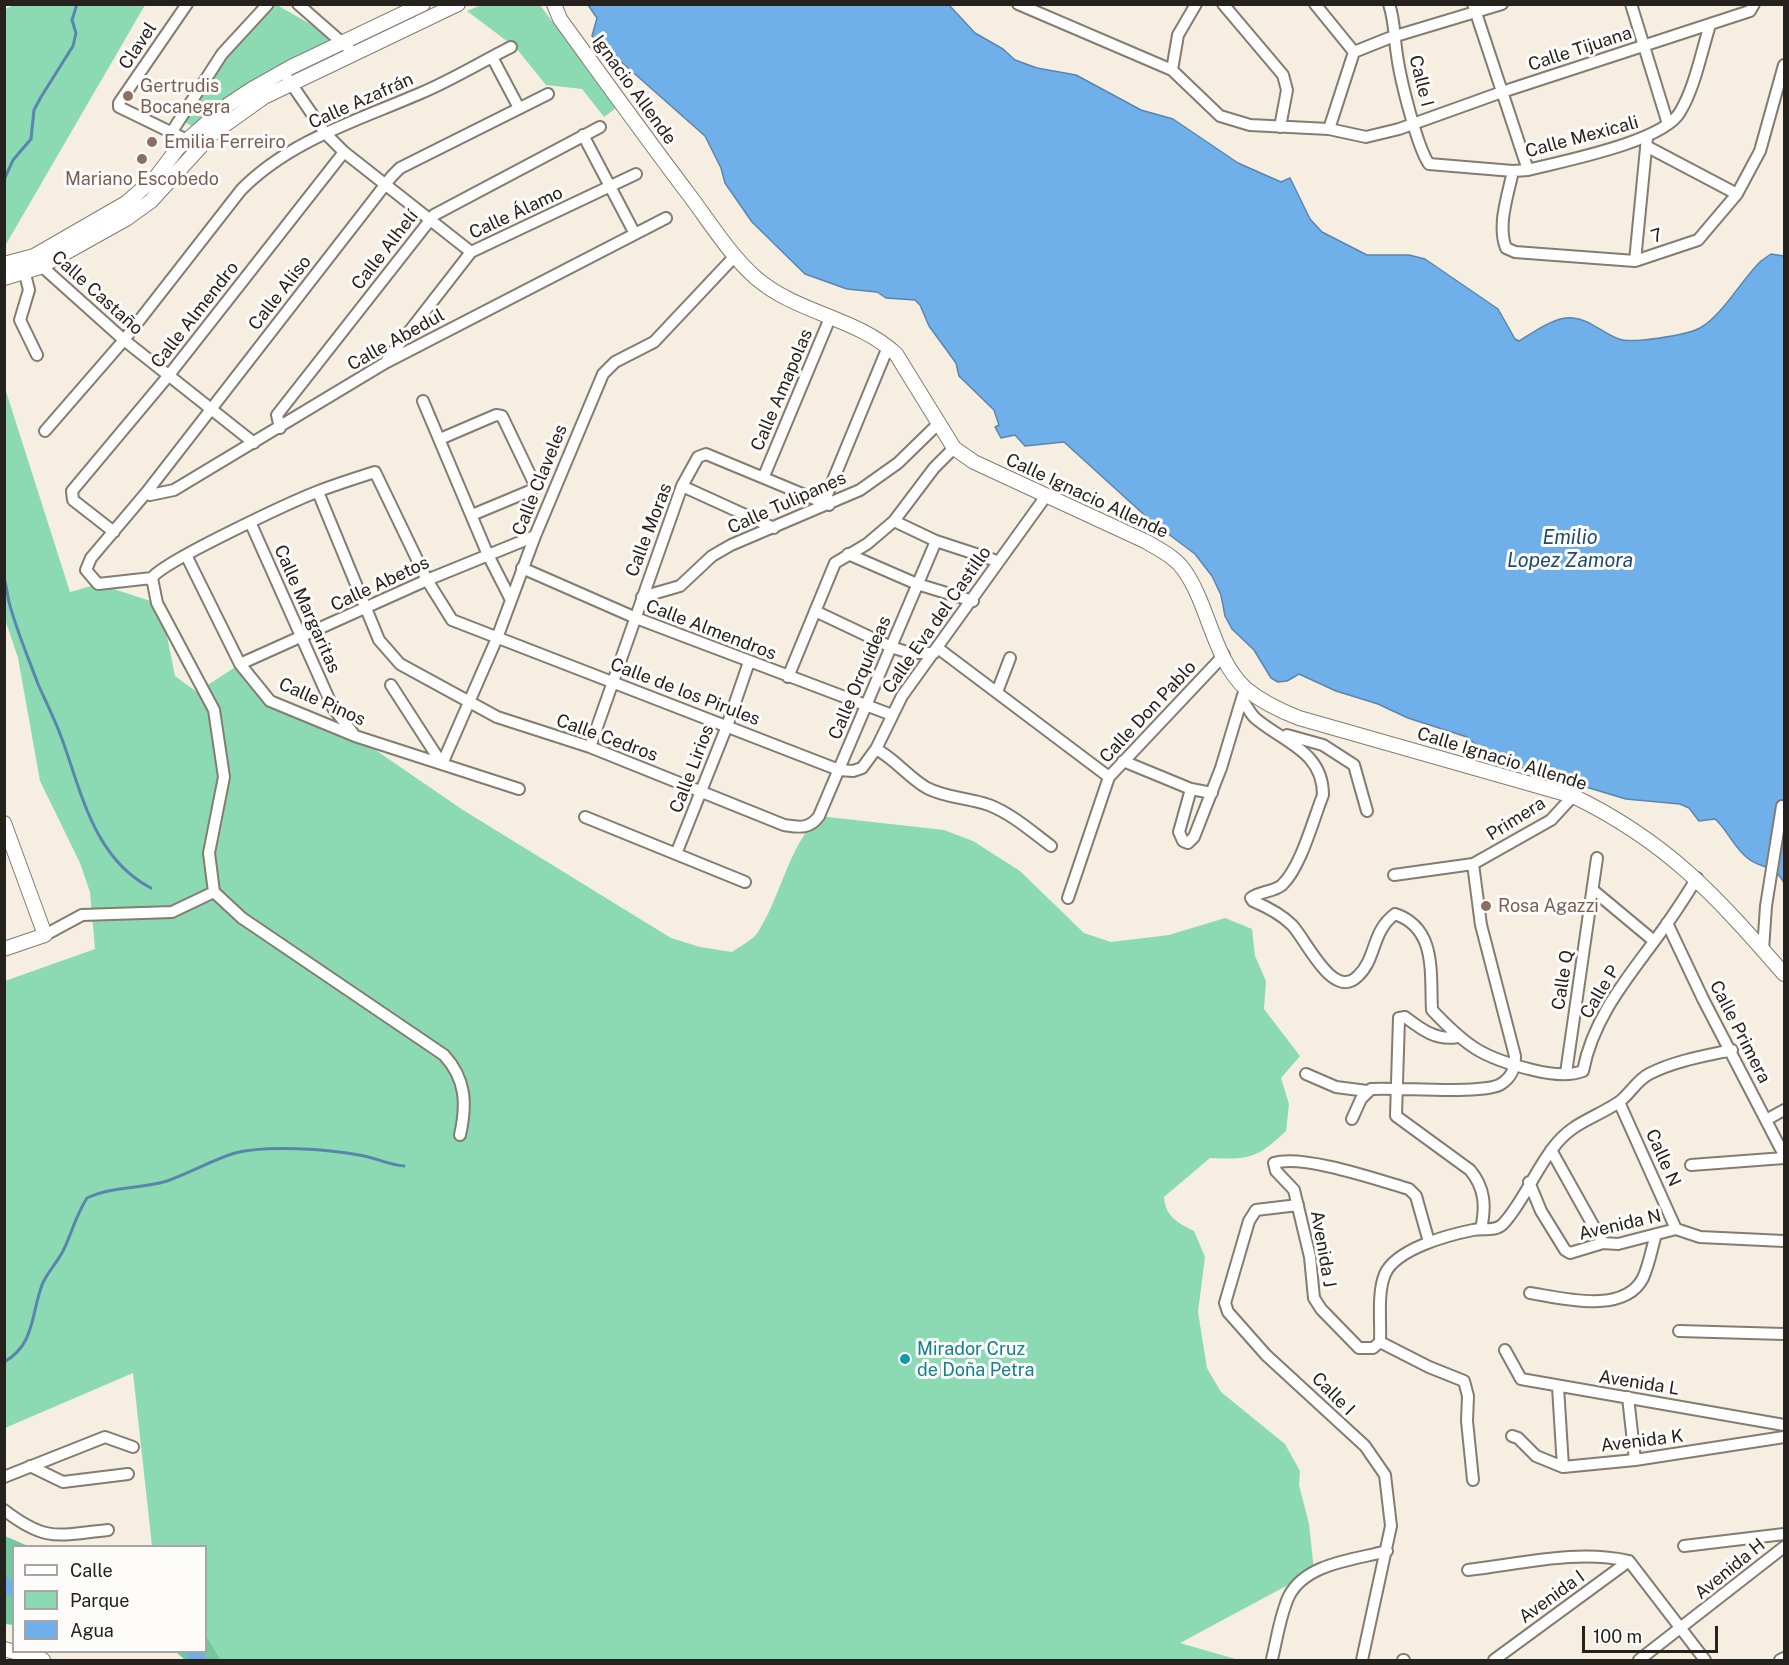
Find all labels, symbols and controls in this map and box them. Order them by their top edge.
street label: Clavel [115,18,161,74]
street label: Calle Tijuana [1526,22,1634,76]
street label: Ignacio Allende [587,31,681,149]
street label: Calle I [1404,53,1438,109]
street label: Calle Azafrán [305,68,417,134]
place label: Gertrudis Bocanegra [140,75,230,118]
marker: Gertrudis Bocanegra [121,89,135,103]
street label: Calle Mexicali [1523,112,1641,162]
place label: Emilia Ferreiro [164,131,286,153]
marker: Emilia Ferreiro [145,135,159,149]
marker: Mariano Escobedo [135,152,149,166]
place label: Mariano Escobedo [65,168,219,190]
street label: Calle Álamo [466,182,566,244]
street label: Calle Alhelí [347,206,423,294]
street label: 7 [1649,224,1665,248]
street label: Calle Castaño [47,246,147,340]
street label: Calle Aliso [244,251,316,335]
street label: Calle Almendro [147,257,243,373]
street label: Calle Abedul [344,305,448,375]
street label: Calle Amapolas [747,326,817,454]
street label: Calle Claveles [508,421,572,539]
street label: Calle Ignacio Allende [1002,449,1172,543]
street label: Calle Tulipanes [724,467,850,539]
street label: Calle Moras [621,480,677,580]
water label: Emilio Lopez Zamora [1507,526,1633,573]
street label: Calle Margaritas [269,542,345,676]
street label: Calle Eva del Castillo [878,542,996,698]
street label: Calle Abetos [327,552,433,616]
street label: Calle Almendros [643,595,779,665]
street label: Calle Orquídeas [824,613,896,743]
street label: Calle de los Pirules [607,653,763,731]
street label: Calle Don Pablo [1095,657,1201,767]
street label: Calle Pinos [275,673,369,731]
street label: Calle Cedros [553,710,661,766]
street label: Calle Lirios [665,722,719,816]
street label: Calle Ignacio Allende [1414,723,1590,795]
street label: Primera [1483,792,1549,846]
place label: Rosa Agazzi [1498,895,1599,917]
marker: Rosa Agazzi [1479,899,1493,913]
street label: Calle Q [1548,948,1578,1012]
street label: Calle P [1576,961,1624,1023]
street label: Calle Primera [1705,977,1775,1087]
street label: Calle N [1641,1126,1685,1190]
street label: Avenida N [1577,1205,1663,1245]
street label: Avenida J [1306,1209,1340,1289]
place label: Mirador Cruz de Doña Petra [917,1338,1034,1380]
marker: Mirador Cruz de Doña Petra [898,1352,912,1366]
street label: Avenida L [1597,1366,1681,1400]
street label: Calle I [1307,1368,1359,1420]
street label: Avenida K [1600,1425,1684,1457]
street label: Avenida H [1690,1534,1770,1604]
legend [12,1545,207,1653]
text: Calle [70,1560,113,1581]
street label: Avenida I [1515,1566,1589,1628]
text: Parque [70,1590,130,1611]
scale bar [1585,1614,1722,1652]
text: Agua [70,1620,114,1641]
text: 100 m [1593,1626,1642,1647]

